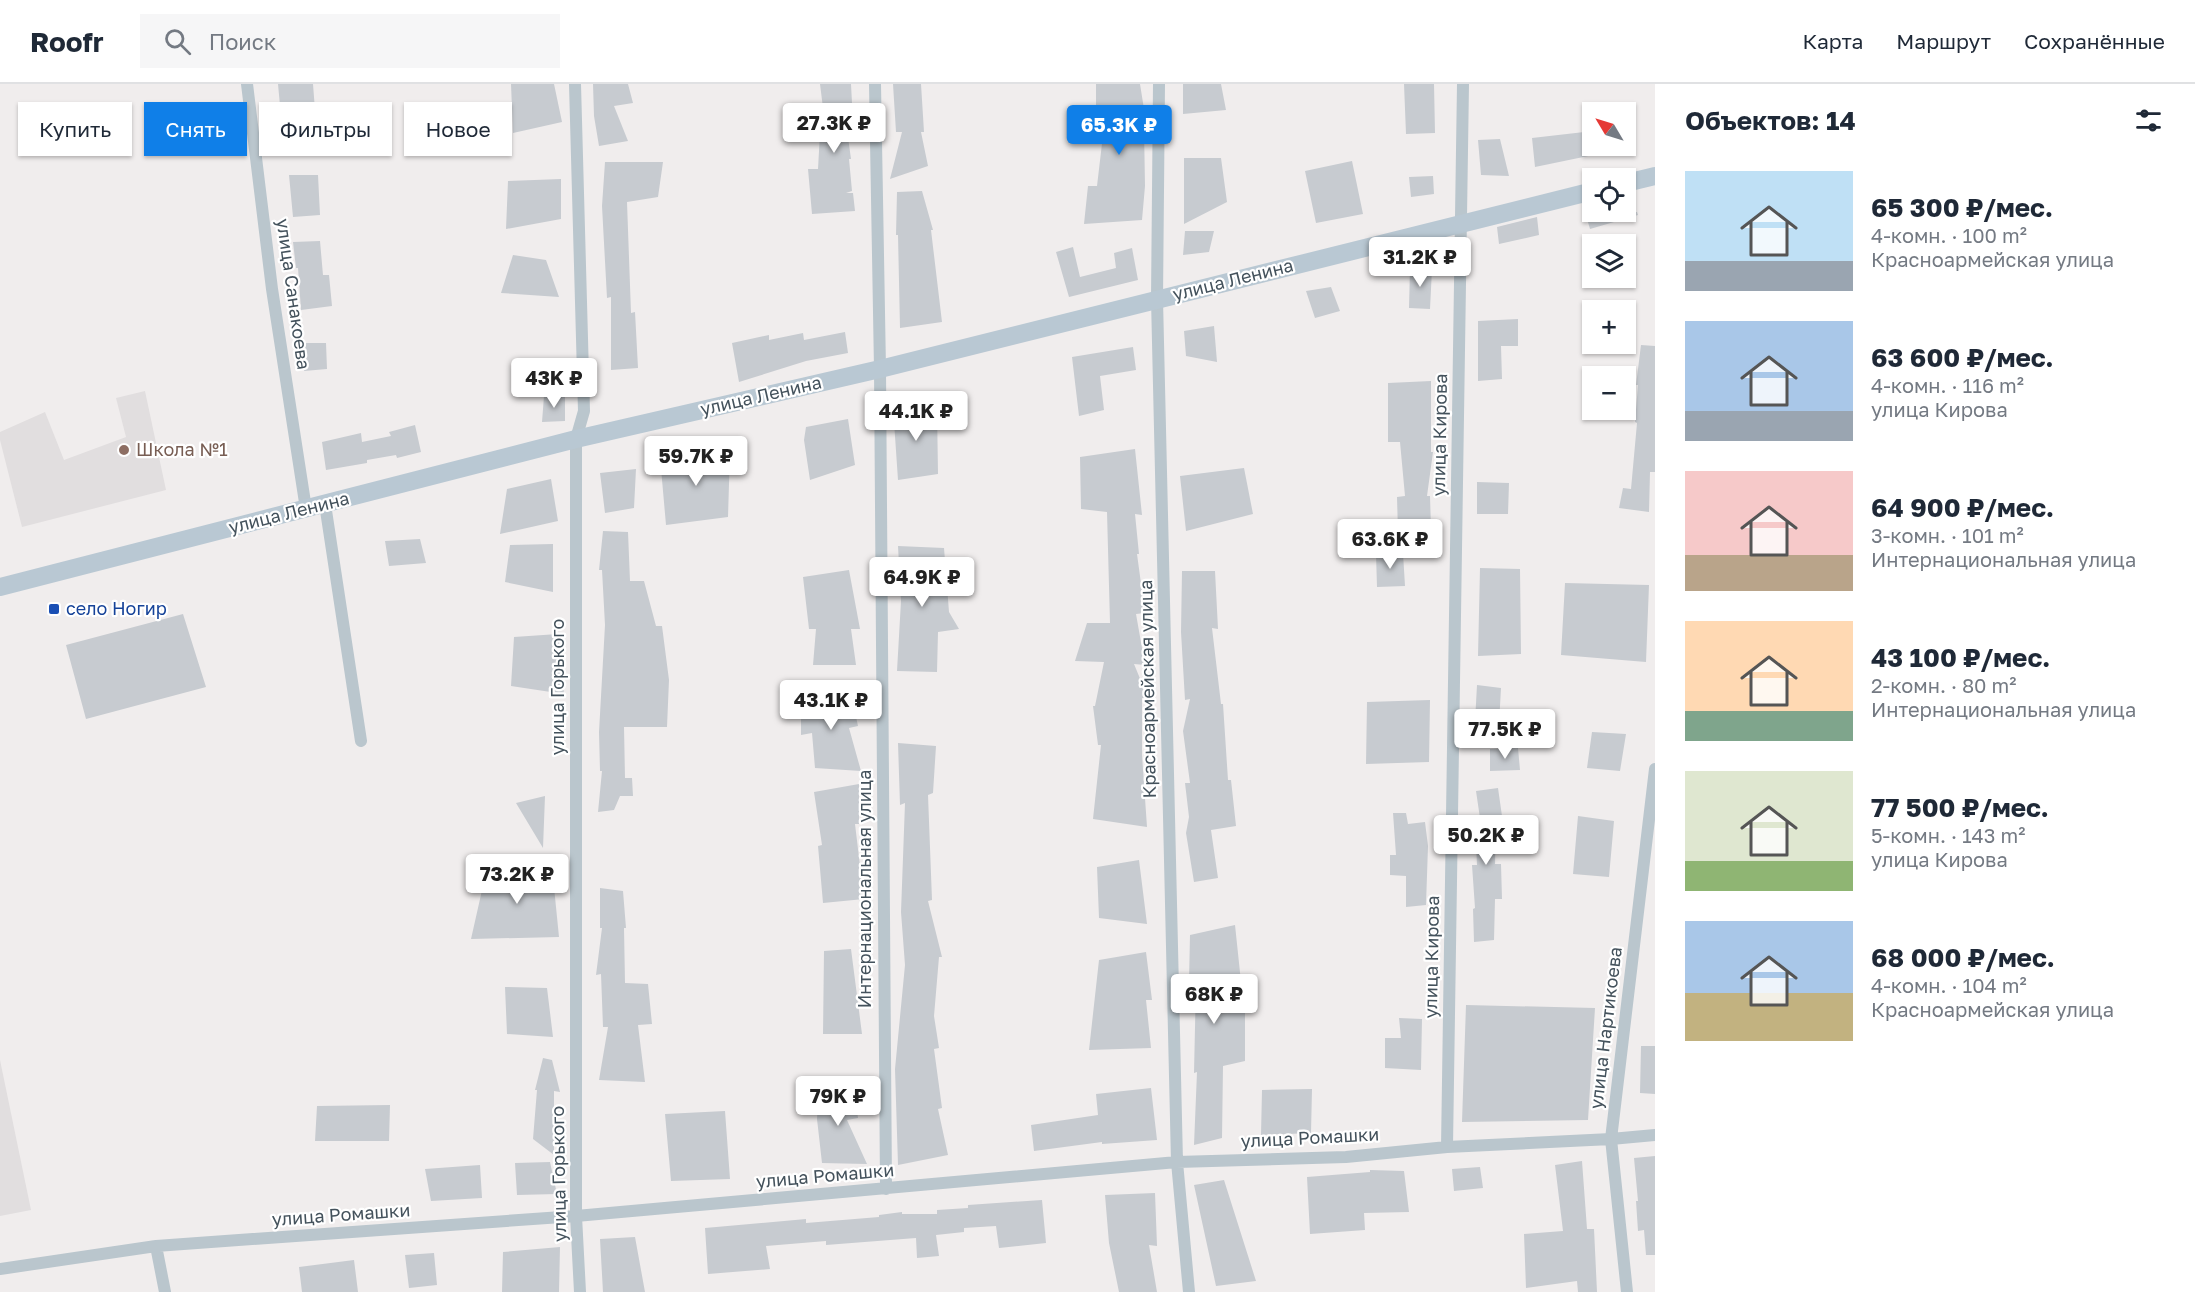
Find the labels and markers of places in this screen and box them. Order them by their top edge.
pin: 27.3K ₽ [779,103,889,154]
pin: 65.3K ₽ [1064,105,1174,156]
pin: 31.2K ₽ [1365,237,1475,288]
pin: 43K ₽ [512,358,596,409]
pin: 44.1K ₽ [861,391,971,442]
pin: 59.7K ₽ [641,436,751,487]
place label: Школа №1 [136,438,228,460]
marker: Школа №1 [117,443,131,457]
pin: 63.6K ₽ [1335,519,1445,570]
pin: 64.9K ₽ [867,557,977,608]
place label: село Ногир [66,597,167,619]
marker: село Ногир [47,602,61,616]
pin: 43.1K ₽ [776,680,886,731]
pin: 77.5K ₽ [1450,709,1560,760]
pin: 50.2K ₽ [1431,815,1541,866]
pin: 73.2K ₽ [462,854,572,905]
pin: 68K ₽ [1172,974,1256,1025]
pin: 79K ₽ [796,1076,880,1127]

